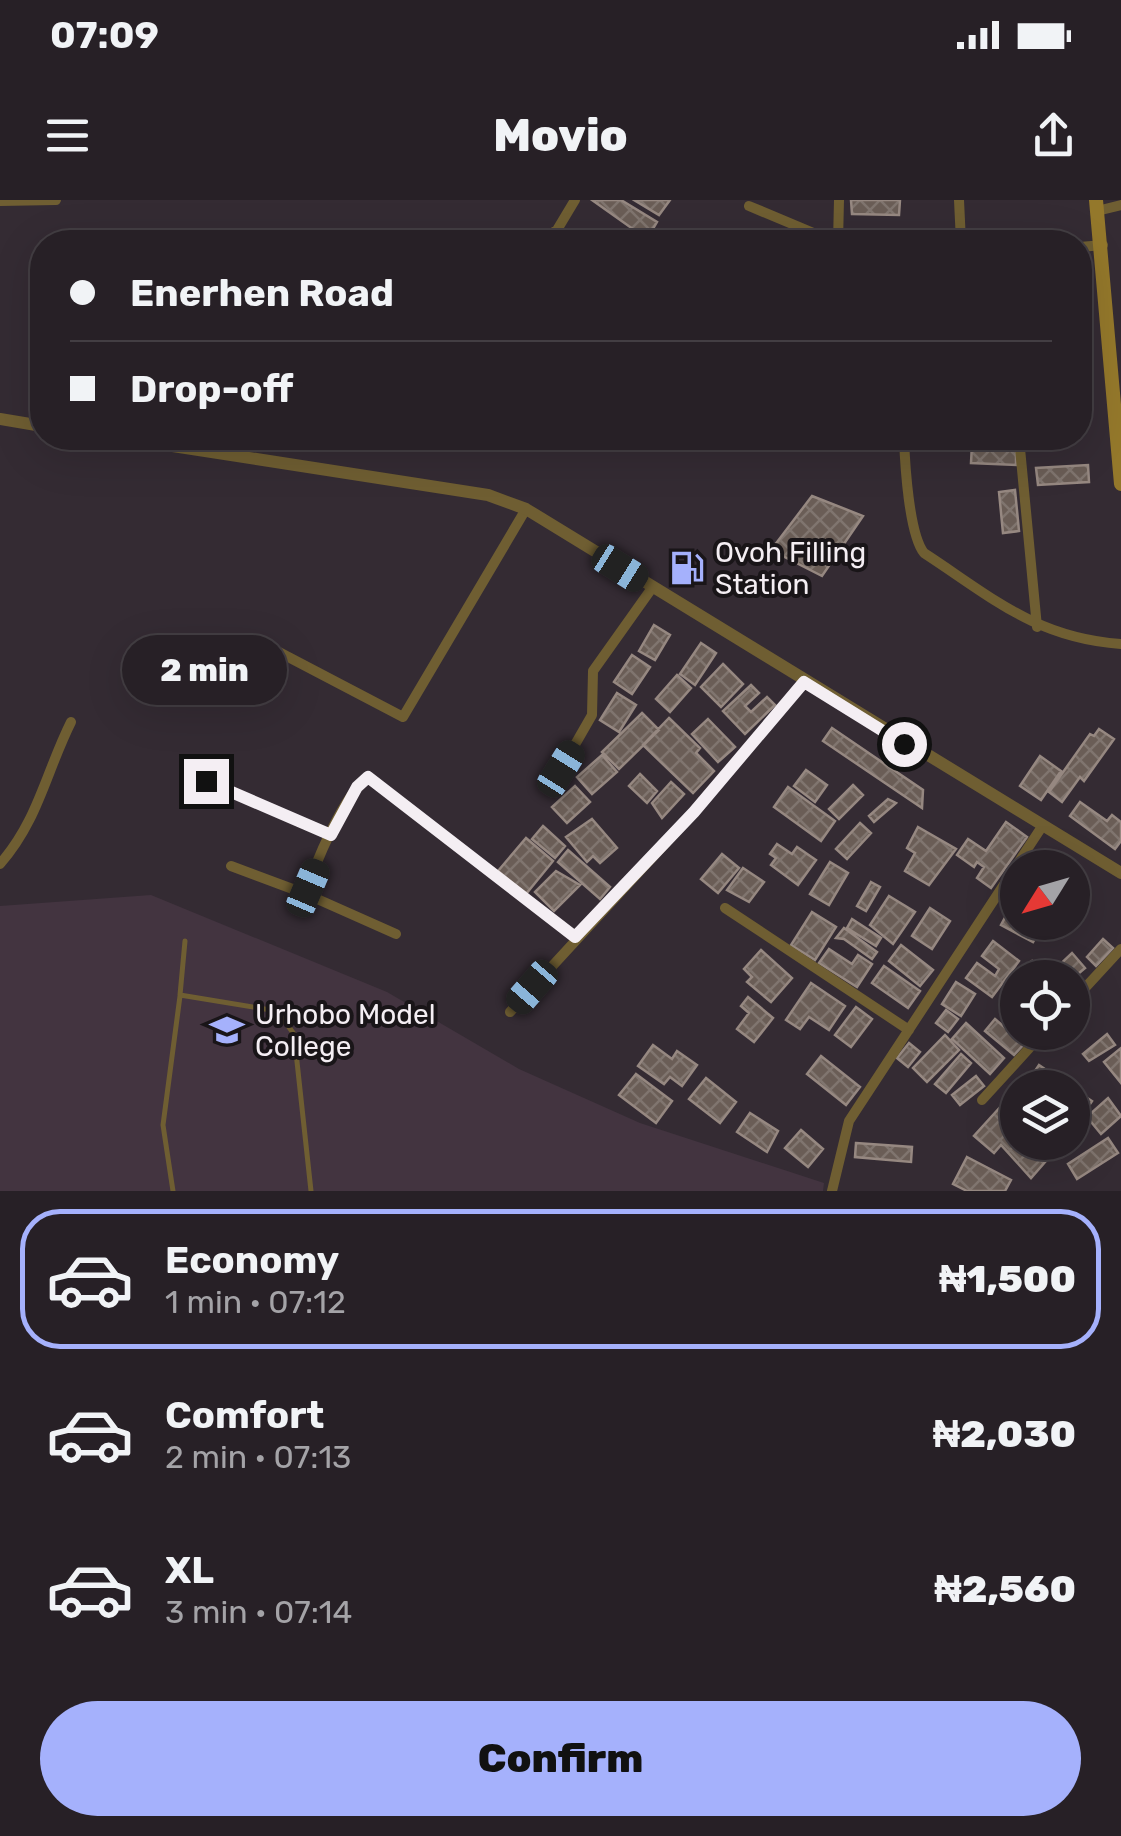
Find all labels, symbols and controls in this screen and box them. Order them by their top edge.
text: 07:09 [50,12,159,58]
icon: menu [40,108,95,163]
icon: share [1026,108,1081,163]
text: Movio [493,109,628,162]
text: Enerhen Road [130,270,394,316]
text: Drop-off [130,366,293,412]
place label: Ovoh Filling Station [715,536,866,601]
car [587,539,653,597]
fuel station icon: Ovoh Filling Station [668,549,706,587]
callout: 2 min [124,636,288,706]
text: 2 min [160,651,249,689]
route start [882,722,927,767]
car [532,736,590,802]
route end [184,759,229,804]
north arrow [1000,850,1090,940]
map controls [1000,850,1090,1160]
car [282,855,334,921]
car [501,955,563,1019]
button: locate [1000,960,1090,1050]
place label: Urhobo Model College [255,998,435,1063]
school or university icon: Urhobo Model College [208,1011,246,1049]
button: layers [1000,1070,1090,1160]
icon: car [45,1234,135,1324]
text: Economy [165,1237,339,1283]
text: ₦1,500 [939,1256,1076,1302]
text: 1 min · 07:12 [165,1283,346,1321]
icon: car [45,1389,135,1479]
text: Comfort [165,1392,324,1438]
text: ₦2,030 [933,1411,1076,1457]
text: 2 min · 07:13 [165,1438,351,1476]
icon: car [45,1544,135,1634]
text: XL [165,1547,214,1593]
text: ₦2,560 [934,1566,1076,1612]
text: 3 min · 07:14 [165,1593,352,1631]
button: Confirm [40,1701,1081,1816]

